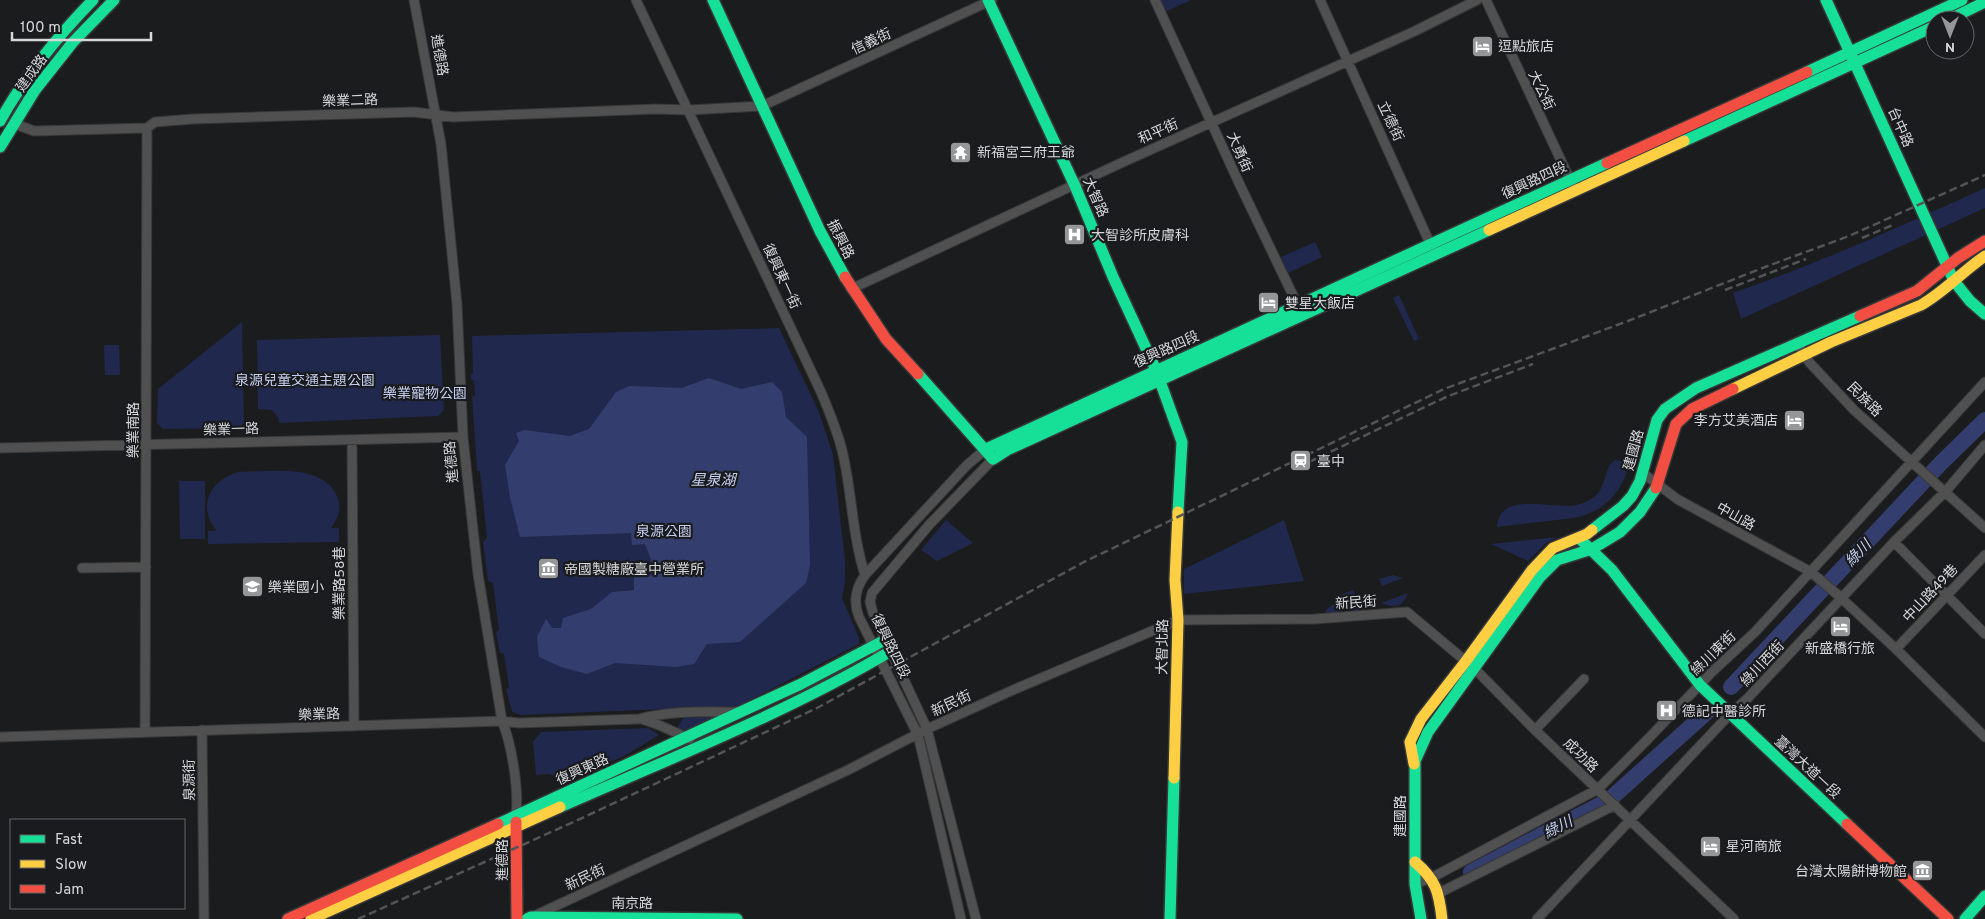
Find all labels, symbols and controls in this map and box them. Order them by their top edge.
scale bar [12,10,151,42]
north arrow [1925,10,1975,60]
text: 100 m [20,19,61,38]
street label: 信義街 [849,26,894,59]
street label: 進德路 [427,33,452,77]
hotel icon: 逗點旅店 [1470,34,1494,58]
text: N [1945,38,1955,55]
place label: 逗點旅店 [1498,39,1554,56]
street label: 建成路 [13,52,51,96]
street label: 大公街 [1524,68,1557,113]
street label: 樂業二路 [322,91,378,111]
street label: 立德街 [1373,99,1407,144]
street label: 台中路 [1883,105,1916,150]
street label: 和平街 [1136,116,1181,149]
street label: 大勇街 [1222,130,1255,175]
temple icon: 新福宮三府王爺 [949,140,973,164]
place label: 新福宮三府王爺 [977,145,1075,162]
street label: 復興路四段 [1499,159,1570,204]
street label: 大智路 [1078,175,1112,220]
street label: 振興路 [823,217,857,262]
hospital icon: 大智診所皮膚科 [1063,223,1087,247]
place label: 大智診所皮膚科 [1091,227,1189,245]
street label: 復興東一街 [758,241,803,312]
hotel icon: 雙星大飯店 [1257,291,1281,315]
place label: 雙星大飯店 [1285,296,1355,313]
street label: 復興路四段 [1131,328,1202,372]
park label: 泉源兒童交通主題公園 [235,372,375,390]
street label: 民族路 [1843,379,1885,421]
park label: 樂業寵物公園 [383,385,467,403]
street label: 樂業南路 [125,402,143,458]
hotel icon: 李方艾美酒店 [1782,408,1806,432]
place label: 李方艾美酒店 [1694,413,1778,430]
street label: 樂業一路 [203,420,259,440]
street label: 建國路 [1621,428,1648,473]
street label: 進德路 [441,440,463,484]
station icon: 臺中 [1289,449,1313,473]
place label: 臺中 [1317,454,1345,471]
water label: 星泉湖 [690,472,737,491]
street label: 中山路 [1713,500,1758,535]
park label: 泉源公園 [636,523,692,541]
water label: 綠川 [1842,535,1878,571]
street label: 樂業路58巷 [331,546,349,620]
museum icon: 帝國製糖廠臺中營業所 [536,557,560,581]
place label: 帝國製糖廠臺中營業所 [564,561,704,579]
street label: 中山路49巷 [1900,562,1962,626]
school or university icon: 樂業國小 [240,575,264,599]
place label: 樂業國小 [268,579,324,597]
street label: 新民街 [1335,594,1378,613]
street label: 復興路四段 [867,611,913,682]
hotel icon: 新盛橋行旅 [1828,614,1852,638]
street label: 大智北路 [1154,619,1172,675]
street label: 綠川東街 [1688,629,1740,680]
street label: 綠川西街 [1738,638,1788,690]
place label: 新盛橋行旅 [1805,640,1875,658]
street label: 新民街 [929,688,974,721]
hospital icon: 德記中醫診所 [1654,699,1678,723]
place label: 德記中醫診所 [1682,703,1766,721]
street label: 樂業路 [298,705,340,725]
street label: 臺灣大道一段 [1770,733,1843,803]
street label: 成功路 [1559,735,1601,777]
street label: 復興東路 [554,751,612,790]
street label: 泉源街 [181,759,199,801]
street label: 建國路 [1393,795,1410,837]
water label: 綠川 [1541,812,1578,844]
legend [10,819,185,909]
text: Fast [55,831,83,850]
hotel icon: 星河商旅 [1698,834,1722,858]
street label: 進德路 [494,839,512,881]
place label: 星河商旅 [1726,839,1782,856]
text: Slow [55,856,87,875]
museum icon: 台灣太陽餅博物館 [1911,859,1935,883]
street label: 新民街 [563,862,608,895]
place label: 台灣太陽餅博物館 [1795,863,1907,881]
text: Jam [55,881,84,900]
street label: 南京路 [611,896,653,913]

